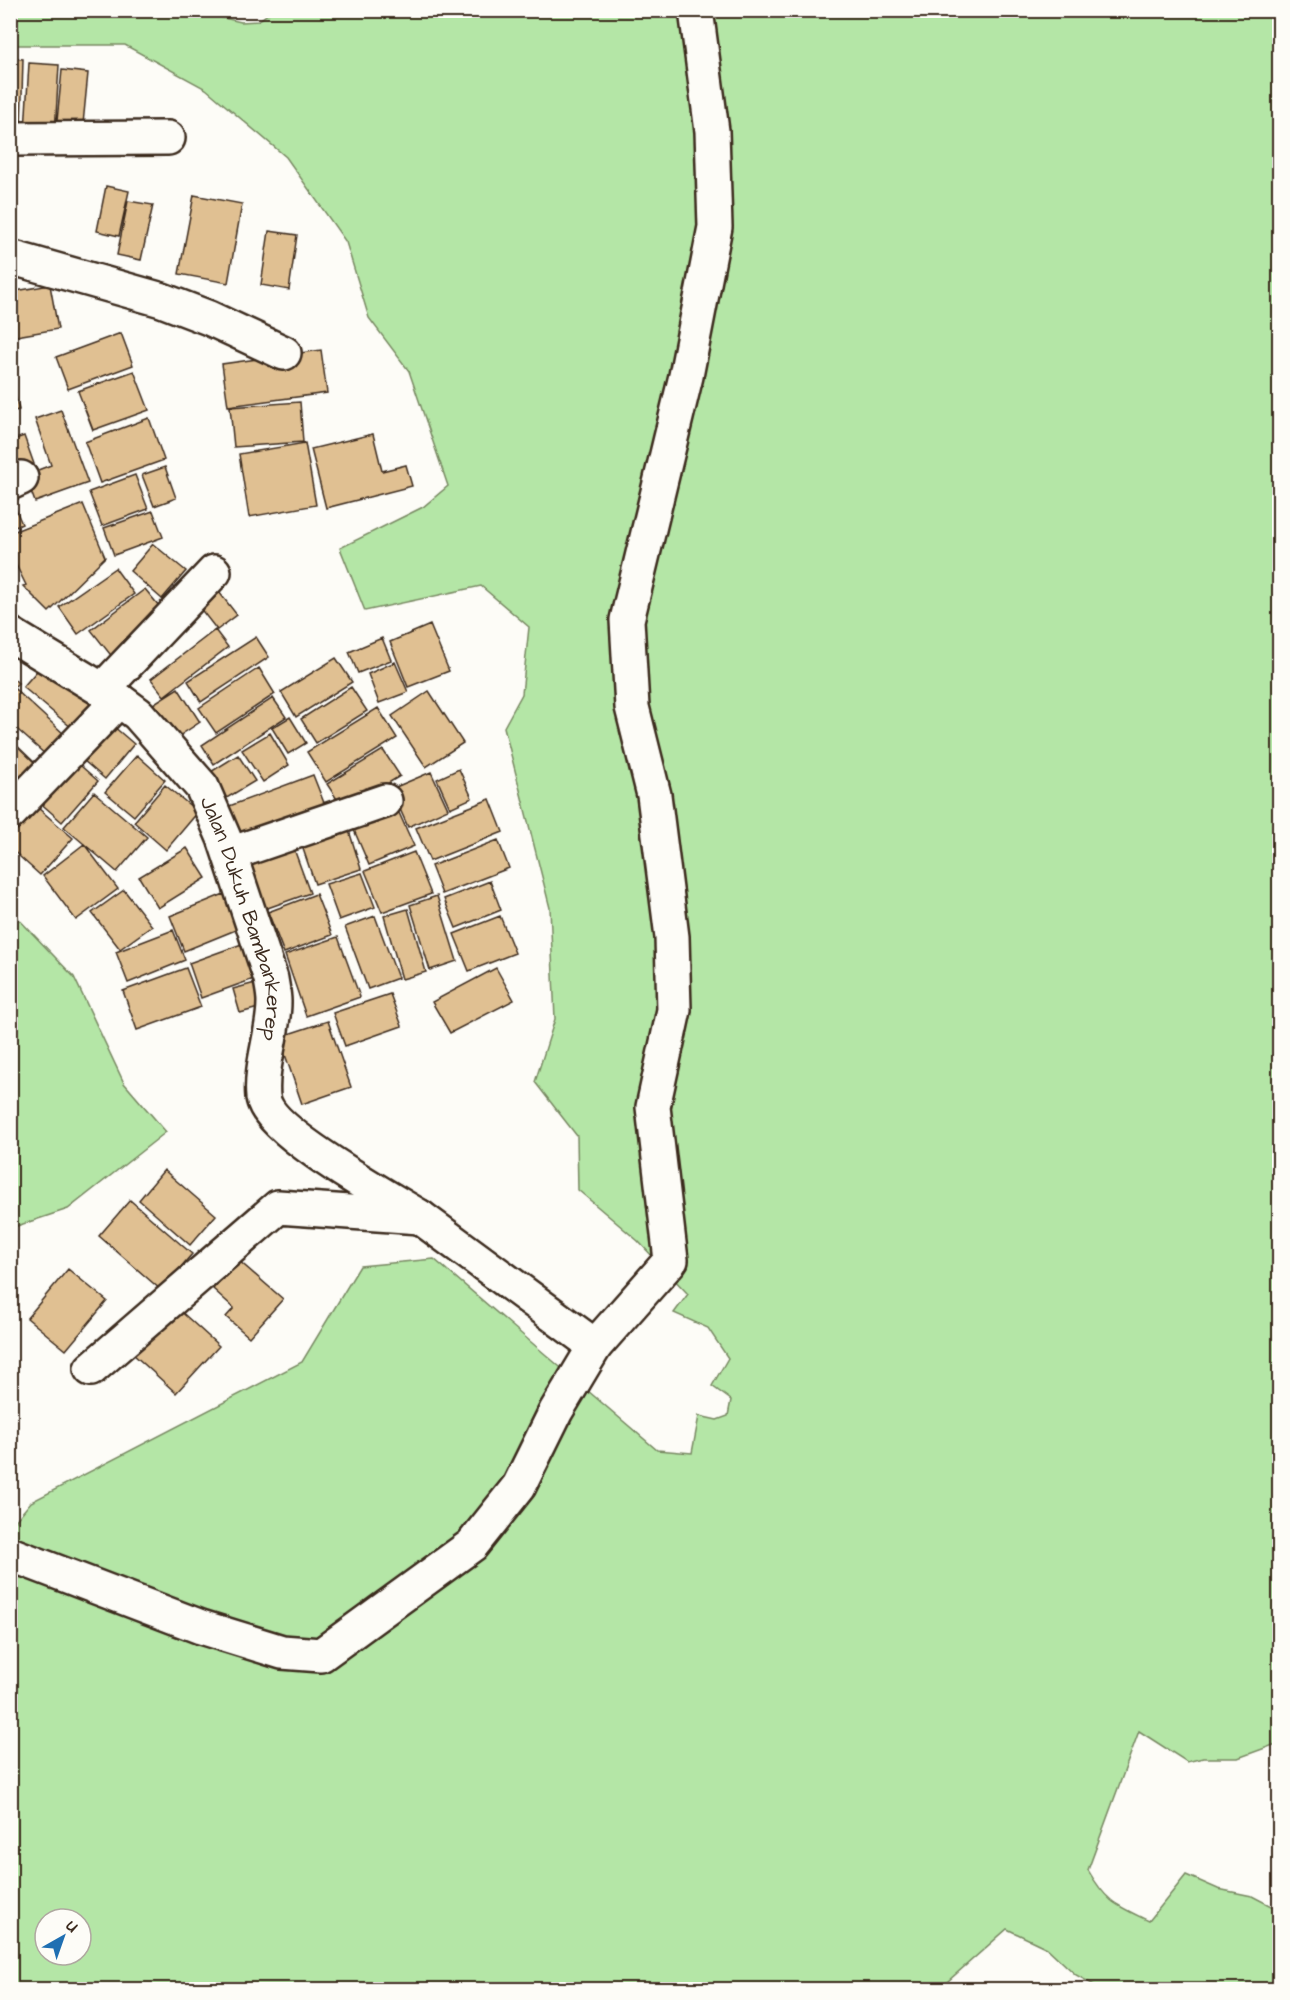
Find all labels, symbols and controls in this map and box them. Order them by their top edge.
street label: Jalan Dukuh Bambankerep [193,792,288,1044]
north arrow [33,1907,93,1967]
text: U [61,1915,83,1938]

